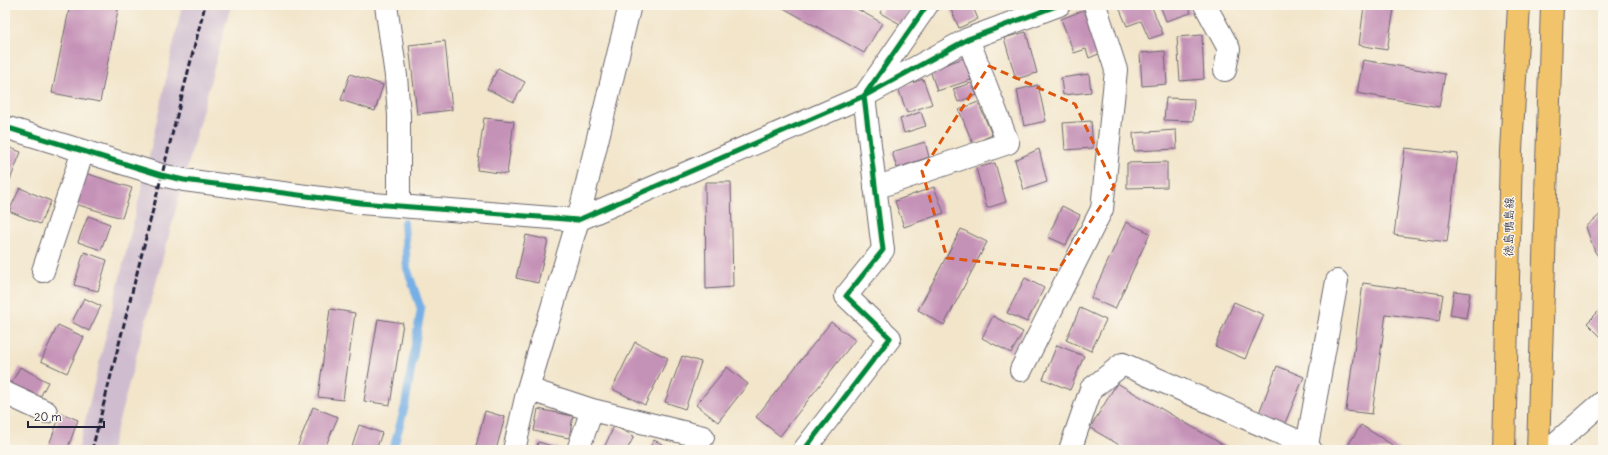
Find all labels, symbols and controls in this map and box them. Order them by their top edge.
street label: 徳島鴨島線 [1500,197,1517,257]
scale bar [28,403,104,429]
text: 20 m [34,409,62,424]

